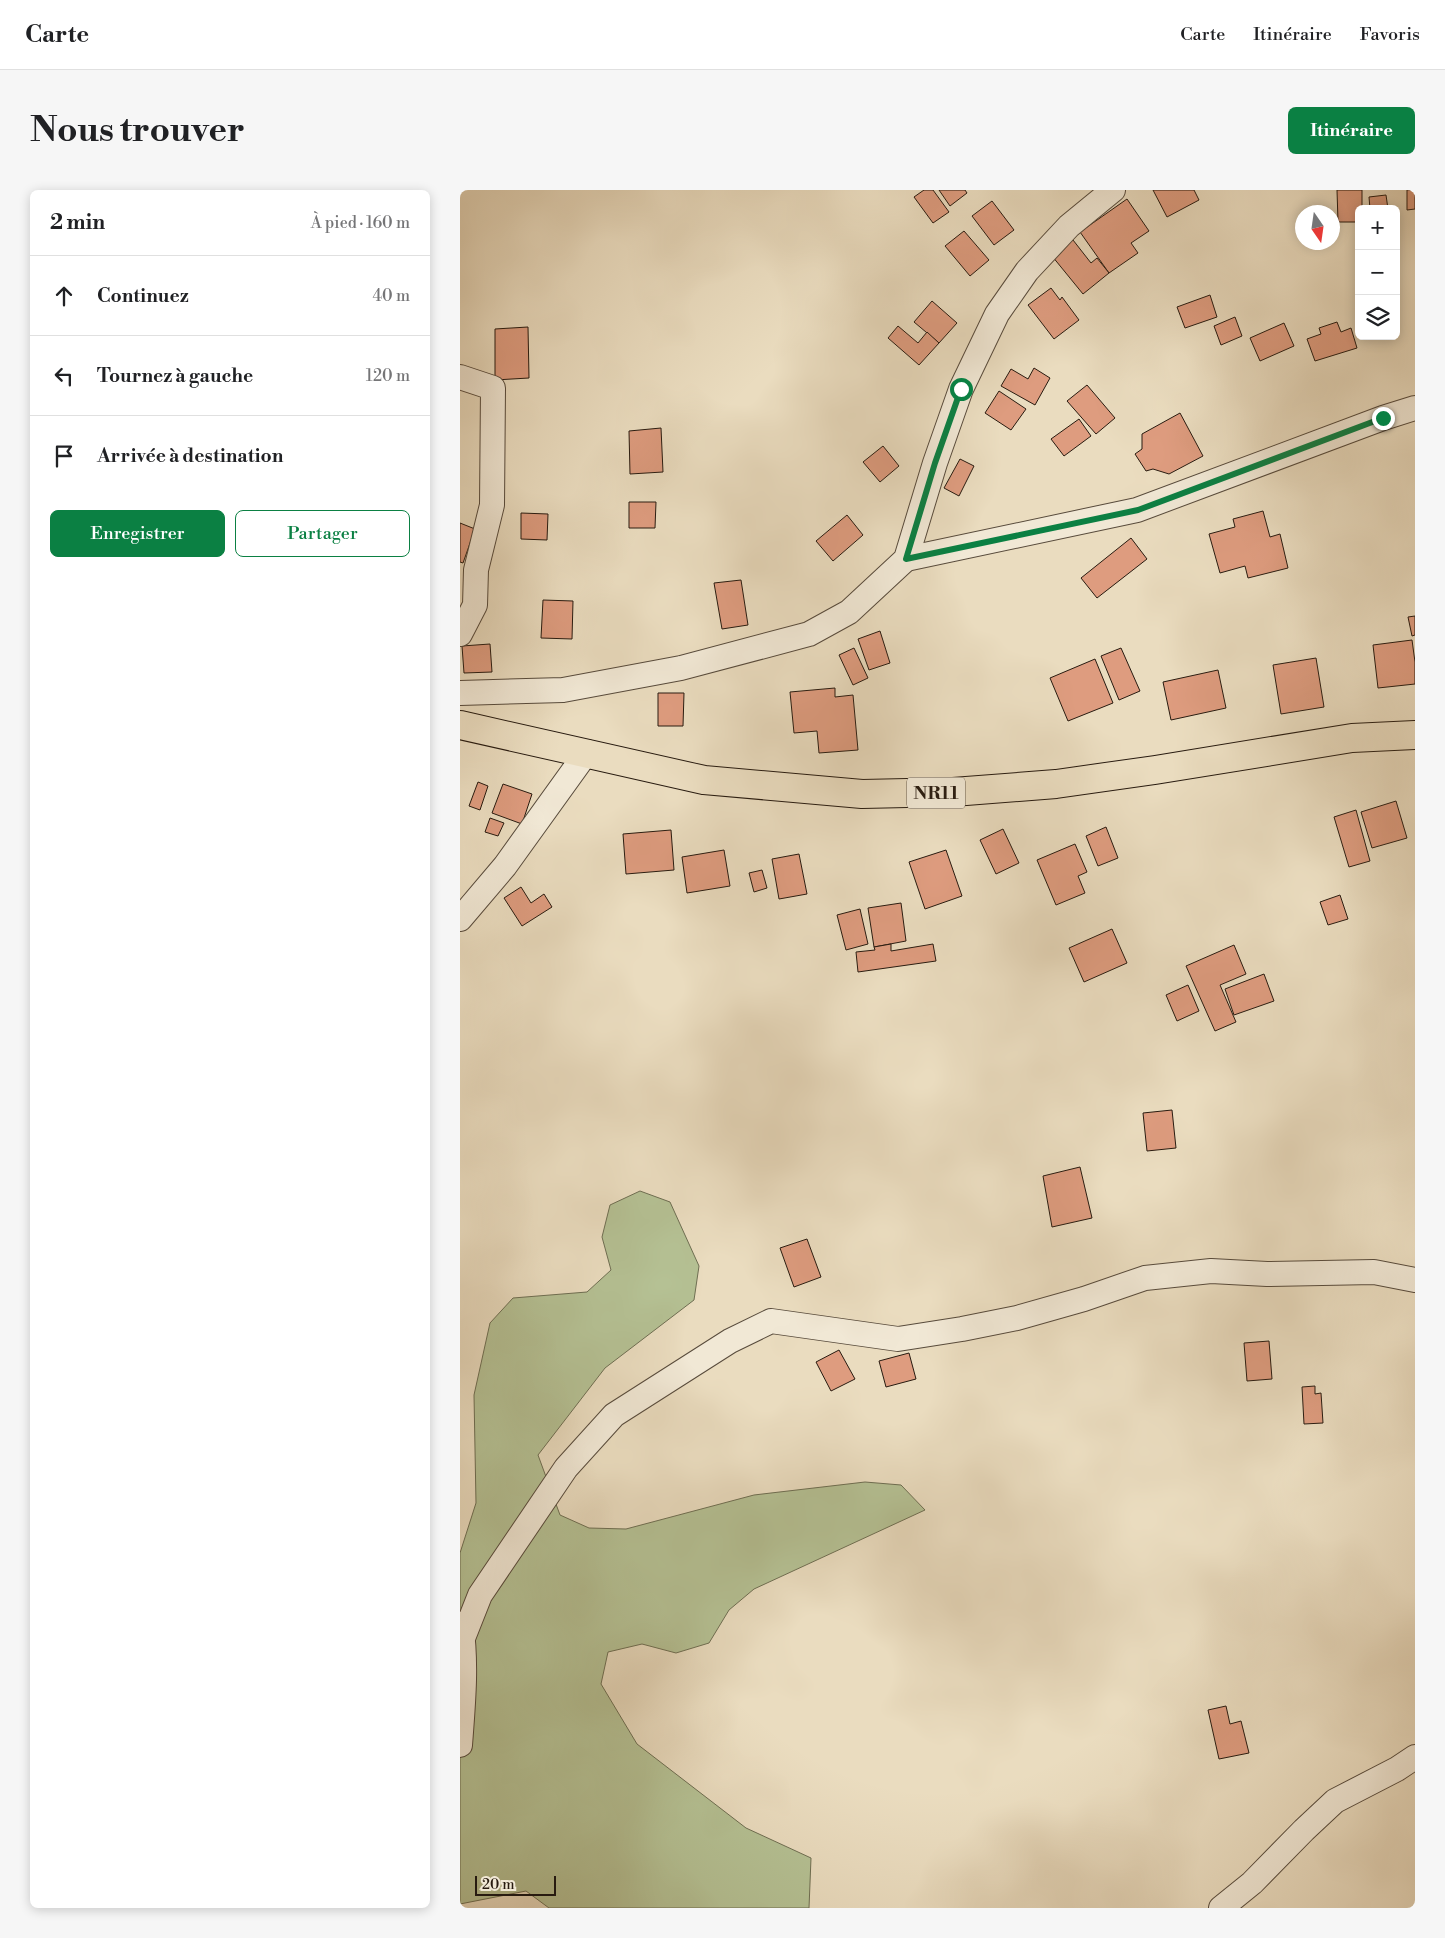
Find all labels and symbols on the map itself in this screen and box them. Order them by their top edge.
north arrow [1295,205,1340,250]
route start [950,378,973,401]
route end [1372,407,1395,430]
road number: NR11 [907,778,965,808]
scale bar [475,1873,556,1896]

